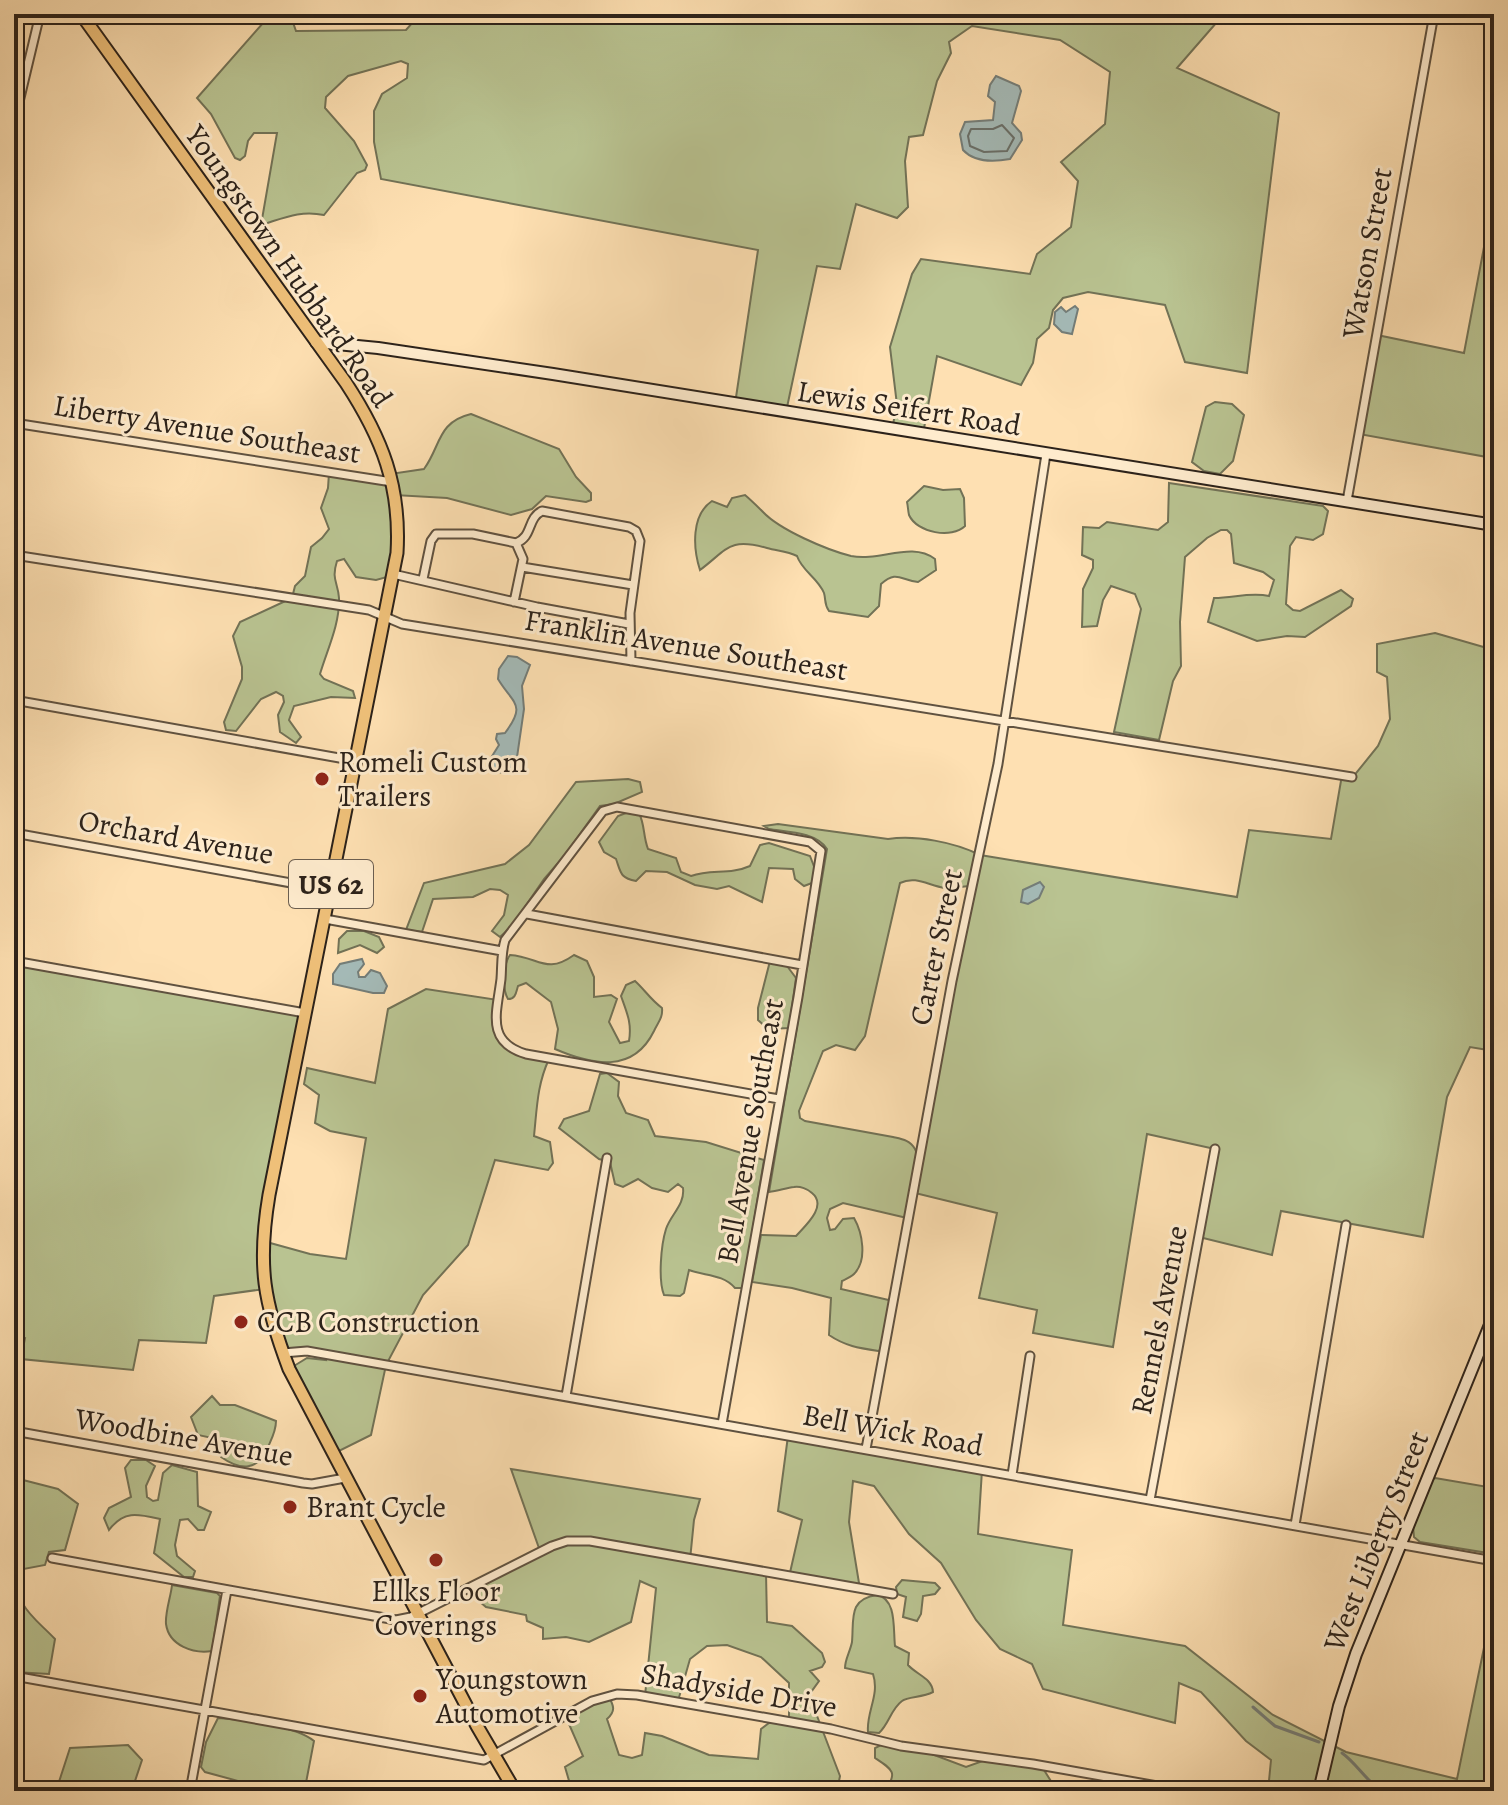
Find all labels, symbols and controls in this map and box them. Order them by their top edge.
street label: Youngstown Hubbard Road [176,116,402,416]
street label: Watson Street [1332,164,1402,342]
street label: Lewis Seifert Road [794,371,1025,446]
street label: Liberty Avenue Southeast [51,385,363,473]
street label: Franklin Avenue Southeast [522,600,850,690]
place label: Romeli Custom Trailers [338,742,527,816]
marker: Romeli Custom Trailers [313,770,331,788]
street label: Orchard Avenue [75,800,277,874]
road number: US 62 [289,860,373,908]
street label: Carter Street [900,865,972,1029]
street label: Bell Avenue Southeast [707,995,793,1267]
street label: Rennels Avenue [1121,1222,1197,1418]
place label: CCB Construction [257,1302,480,1342]
marker: CCB Construction [232,1313,250,1331]
street label: Bell Wick Road [799,1394,987,1466]
street label: Woodbine Avenue [71,1398,296,1476]
street label: West Liberty Street [1313,1425,1438,1658]
place label: Brant Cycle [306,1487,446,1527]
marker: Brant Cycle [281,1498,299,1516]
marker: Ellks Floor Coverings [427,1551,445,1569]
place label: Ellks Floor Coverings [371,1571,501,1645]
street label: Shadyside Drive [638,1653,840,1727]
place label: Youngstown Automotive [435,1659,588,1733]
marker: Youngstown Automotive [411,1687,429,1705]

